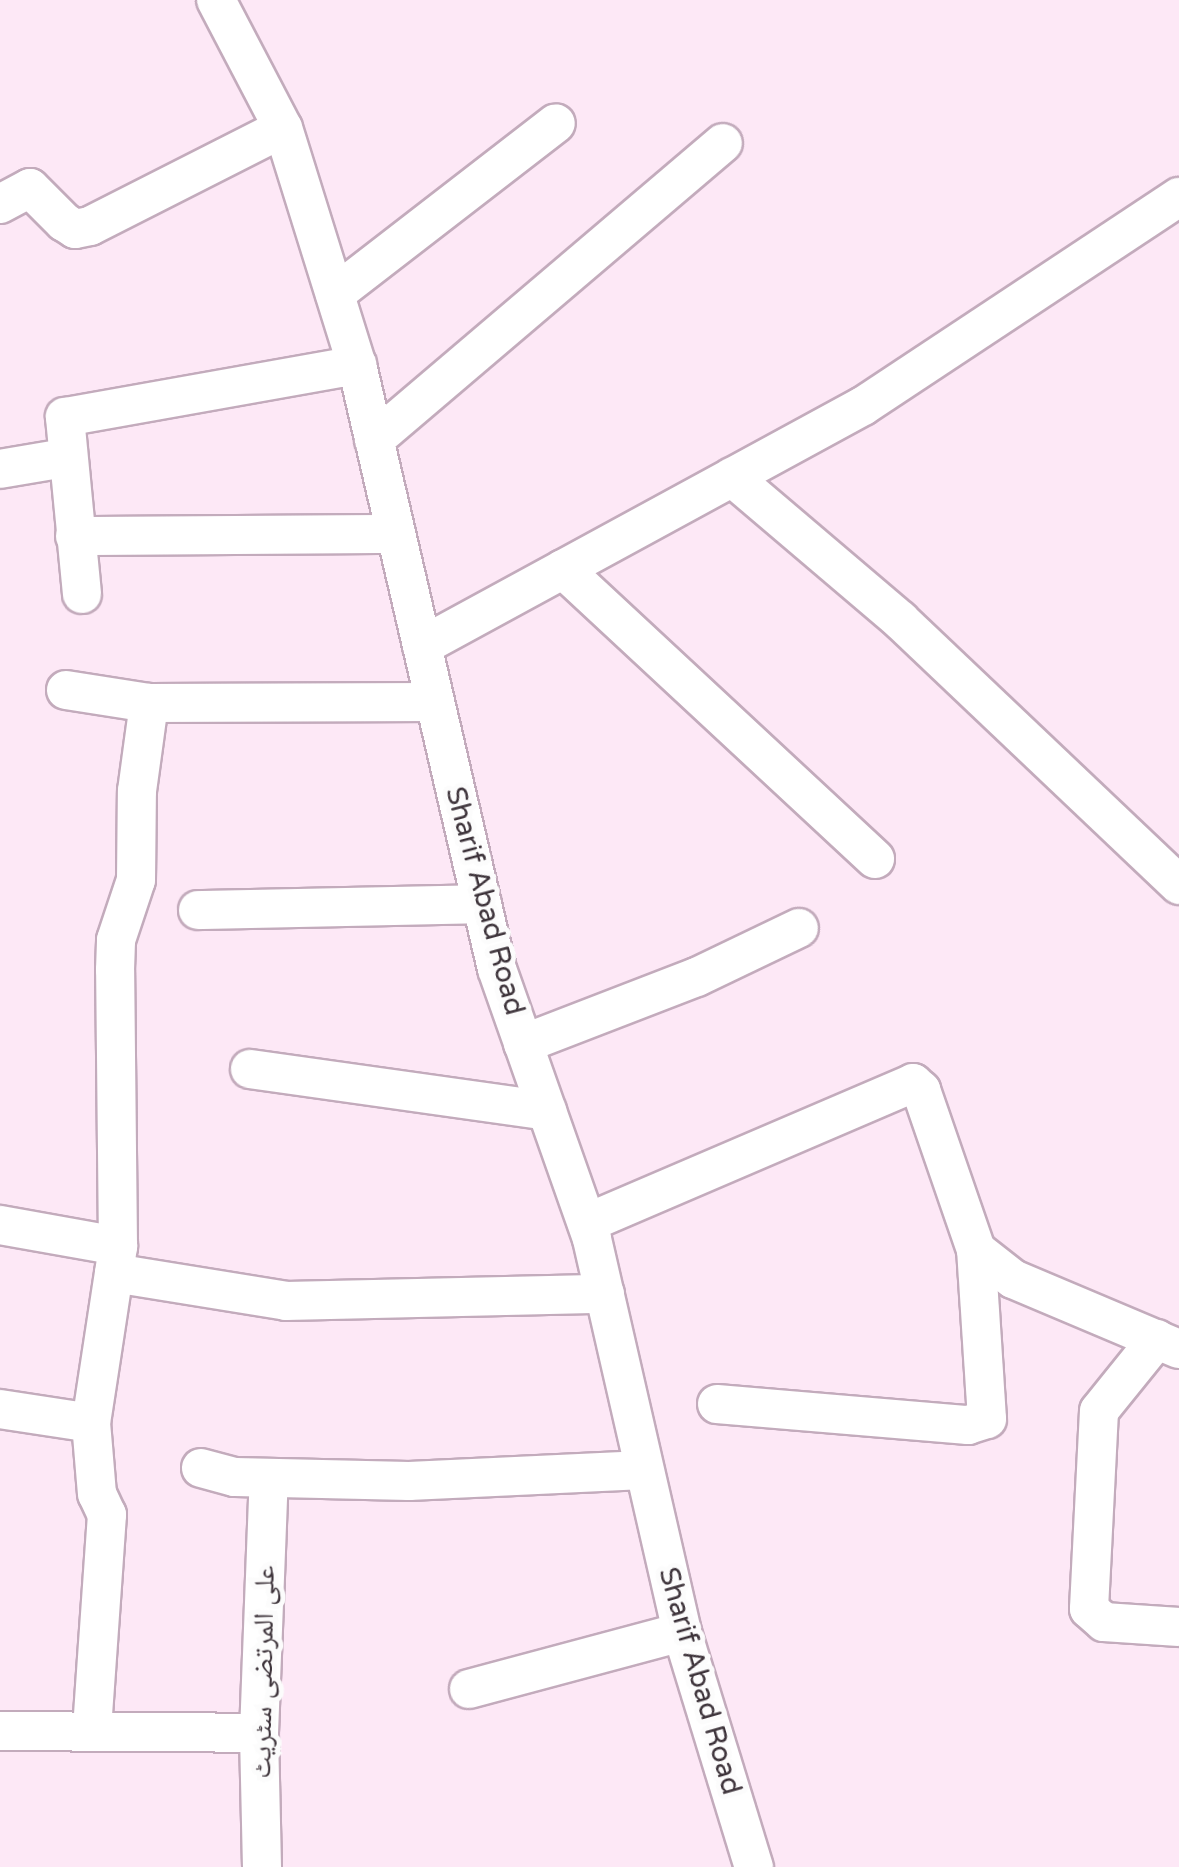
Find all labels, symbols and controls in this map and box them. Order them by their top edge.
street label: Sharif Abad Road [438,783,532,1019]
street label: Sharif Abad Road [651,1563,749,1799]
street label: علی المرتضی سٹریٹ [244,1565,282,1779]

